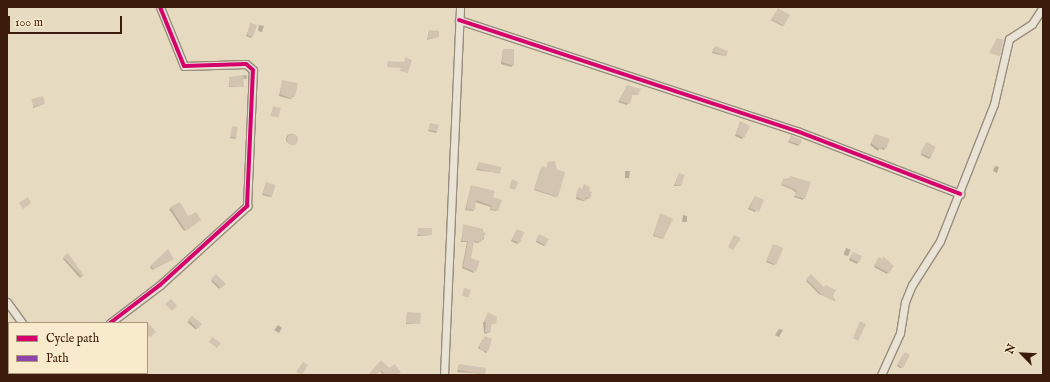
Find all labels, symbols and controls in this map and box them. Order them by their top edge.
scale bar [10,8,124,34]
text: 100 m [15,15,43,30]
legend [8,322,148,374]
text: Cycle path [46,331,99,346]
north arrow [1002,334,1042,374]
text: N [1003,342,1019,356]
text: Path [46,351,69,366]

